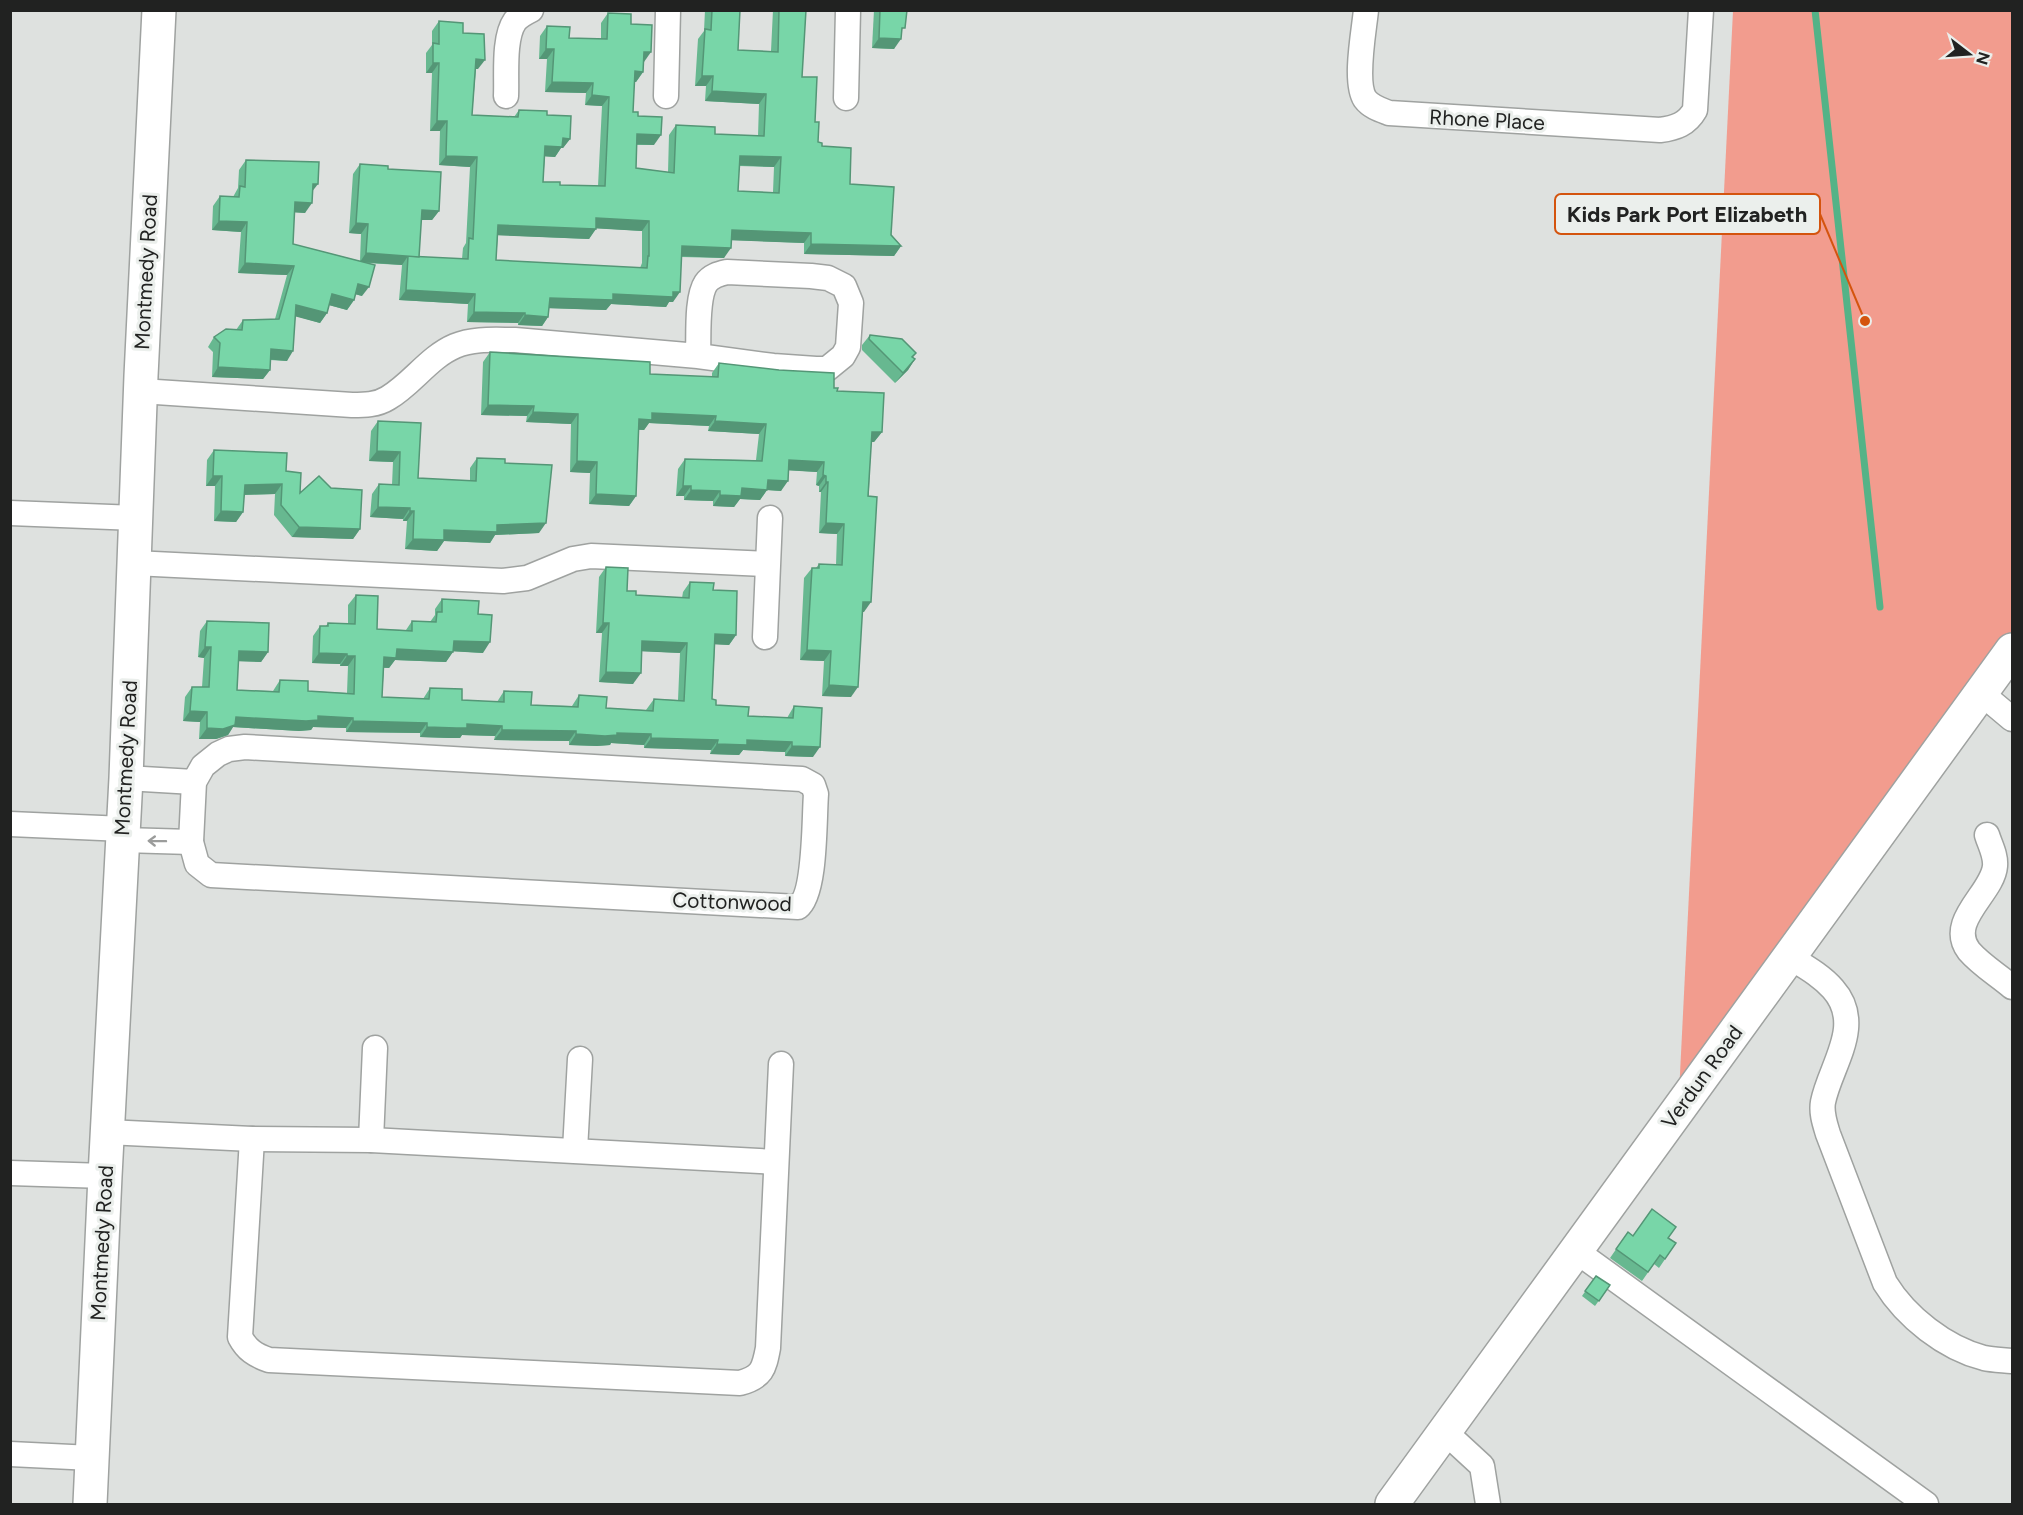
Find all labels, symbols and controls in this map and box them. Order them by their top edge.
north arrow [1939,24,1999,84]
text: N [1972,50,1994,67]
street label: Rhone Place [1429,104,1545,135]
street label: Montmedy Road [129,194,162,350]
callout: Kids Park Port Elizabeth [1555,194,1820,234]
text: Kids Park Port Elizabeth [1567,201,1807,228]
street label: Montmedy Road [109,680,142,836]
one-way arrow [147,835,167,847]
street label: Cottonwood [672,887,792,916]
street label: Verdun Road [1656,1020,1747,1133]
street label: Montmedy Road [85,1165,118,1321]

